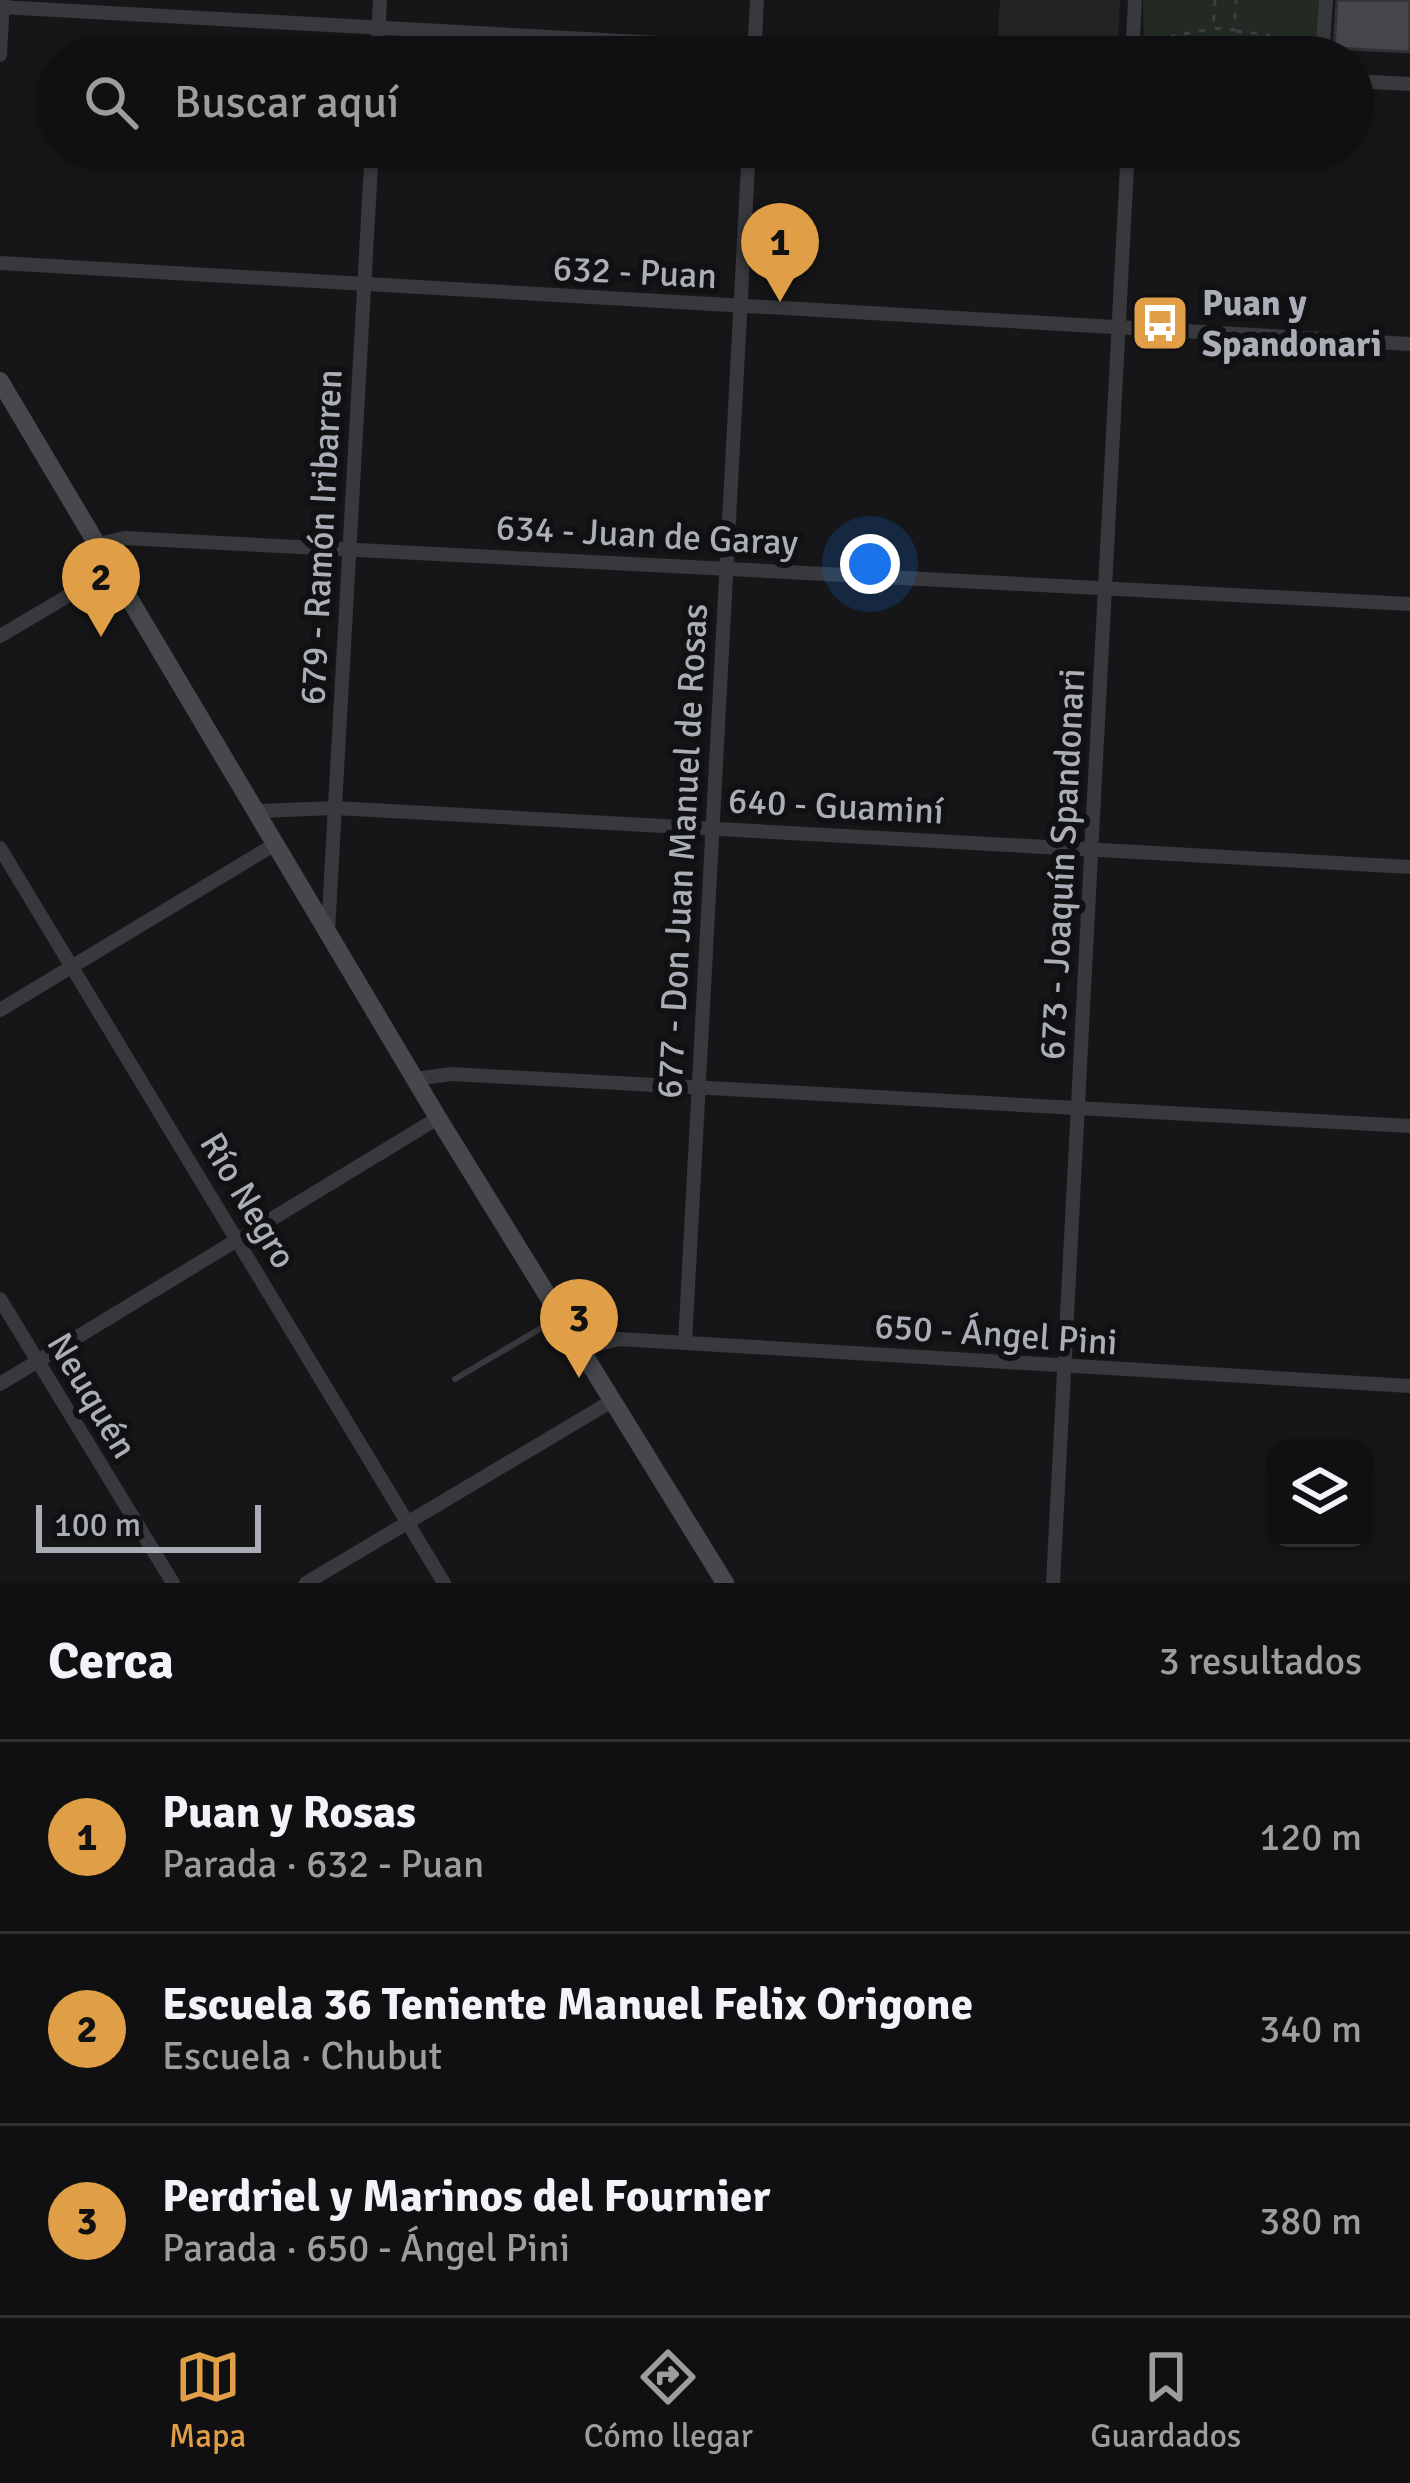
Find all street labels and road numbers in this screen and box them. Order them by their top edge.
street label: 632 - Puan [552,246,718,299]
street label: 679 - Ramón Iribarren [290,368,353,706]
street label: 634 - Juan de Garay [495,505,799,566]
street label: 677 - Don Juan Manuel de Rosas [647,602,718,1100]
street label: 673 - Joaquín Spandonari [1030,667,1095,1061]
street label: 640 - Guaminí [727,778,945,835]
street label: Río Negro [190,1125,306,1277]
street label: 650 - Ángel Pini [873,1304,1119,1365]
street label: Neuquén [37,1325,147,1467]

